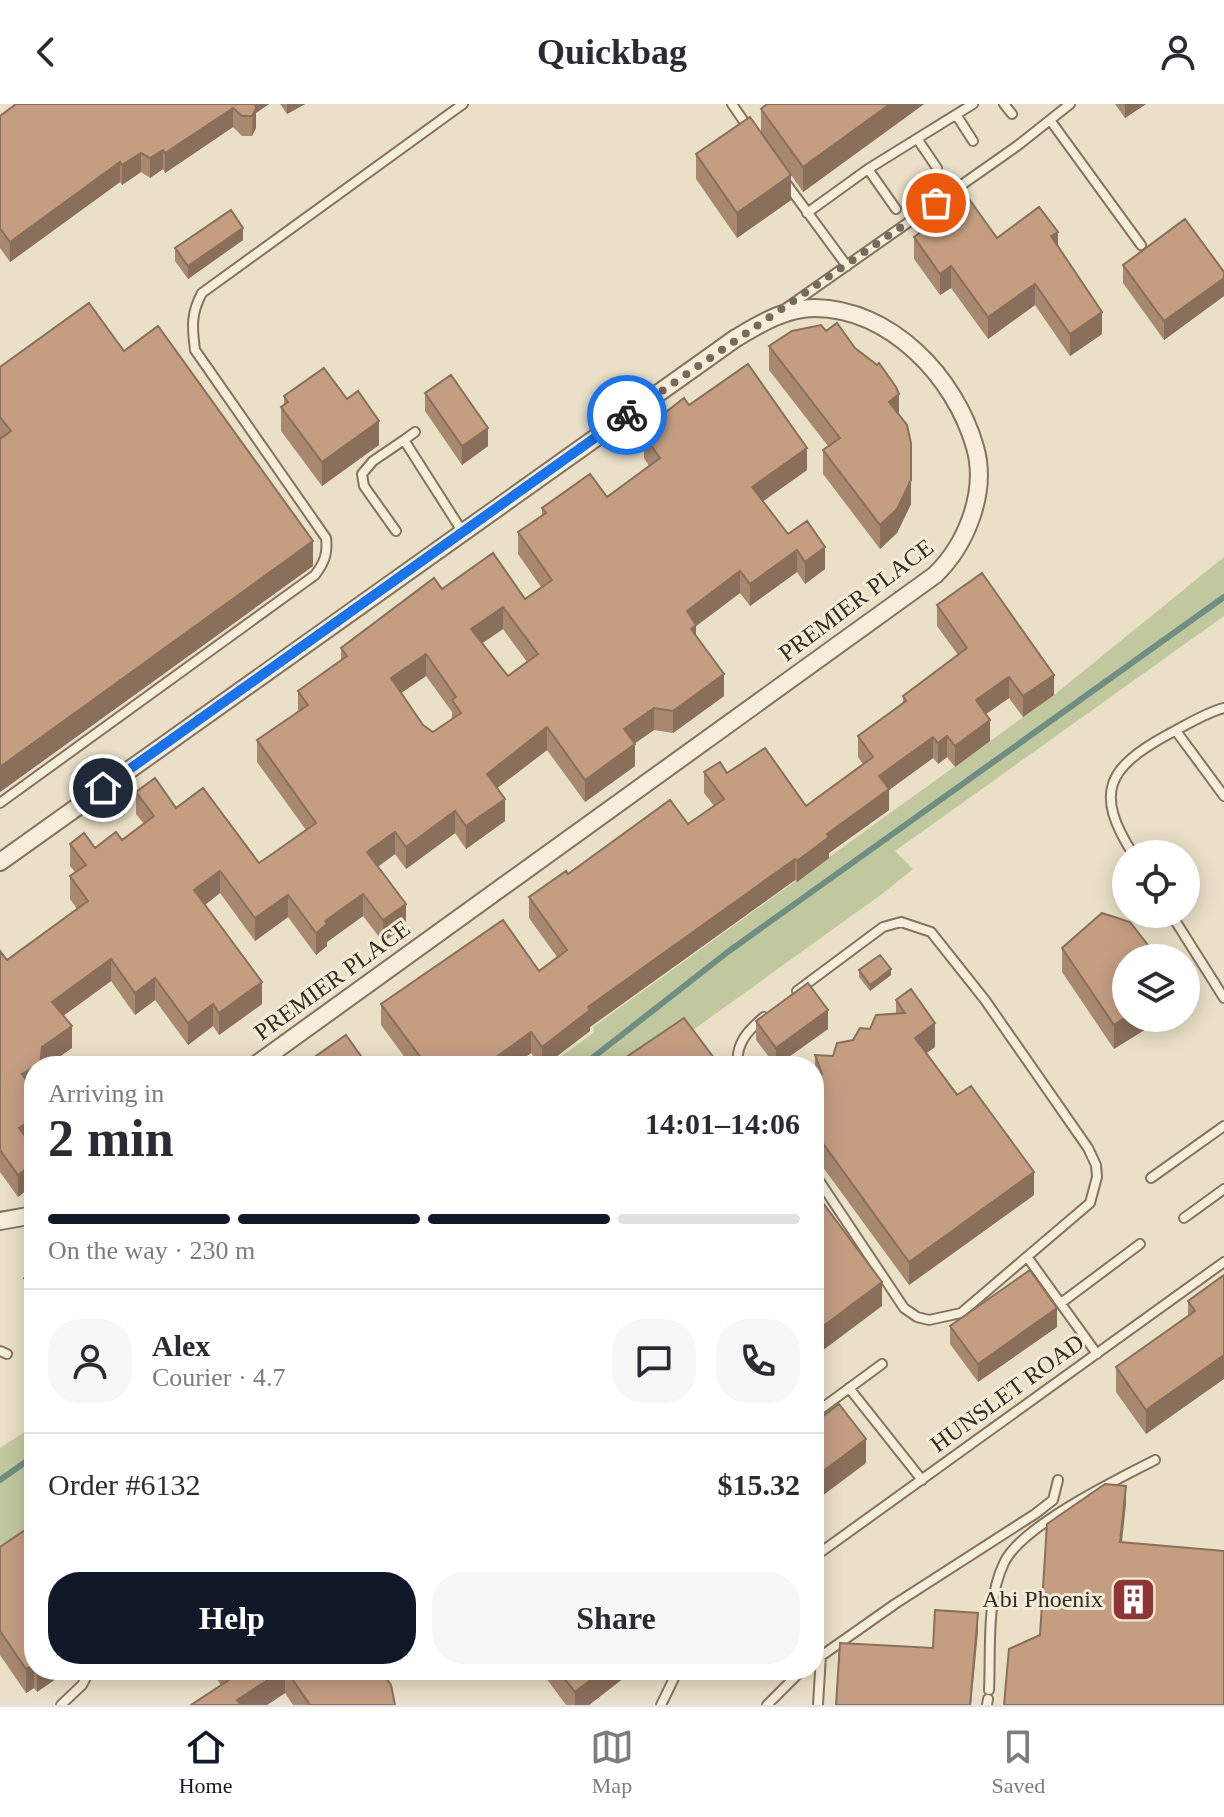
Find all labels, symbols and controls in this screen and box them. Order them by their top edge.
icon: back [24,30,68,74]
icon: person [1156,30,1200,74]
text: Quickbag [537,32,687,72]
pin [902,169,970,237]
icon: bag [914,181,958,225]
courier [587,375,667,455]
icon: bike [605,393,649,437]
street label: PREMIER PLACE [774,534,938,666]
pin [69,754,137,822]
icon: home [81,766,125,810]
map controls [1112,840,1200,1032]
button: locate [1112,840,1200,928]
street label: PREMIER PLACE [249,915,415,1045]
button: layers [1112,944,1200,1032]
text: Arriving in [48,1079,164,1108]
text: 14:01–14:06 [645,1107,800,1140]
text: 2 min [48,1110,174,1167]
text: On the way · 230 m [48,1236,255,1265]
button: person [48,1319,132,1403]
button: chat [612,1319,696,1403]
button: phone [716,1319,800,1403]
text: Alex [152,1329,210,1362]
street label: HUNSLET ROAD [925,1329,1089,1457]
text: Courier · 4.7 [152,1363,286,1392]
text: Order #6132 [48,1468,200,1501]
text: $15.32 [718,1468,800,1501]
button: Help [48,1572,416,1664]
button: Share [432,1572,800,1664]
building icon: Abi Phoenix [1110,1575,1158,1623]
place label: Abi Phoenix [982,1586,1103,1612]
tab: Home [179,1725,233,1799]
tab: Map [590,1725,634,1799]
tab: Saved [991,1725,1045,1799]

